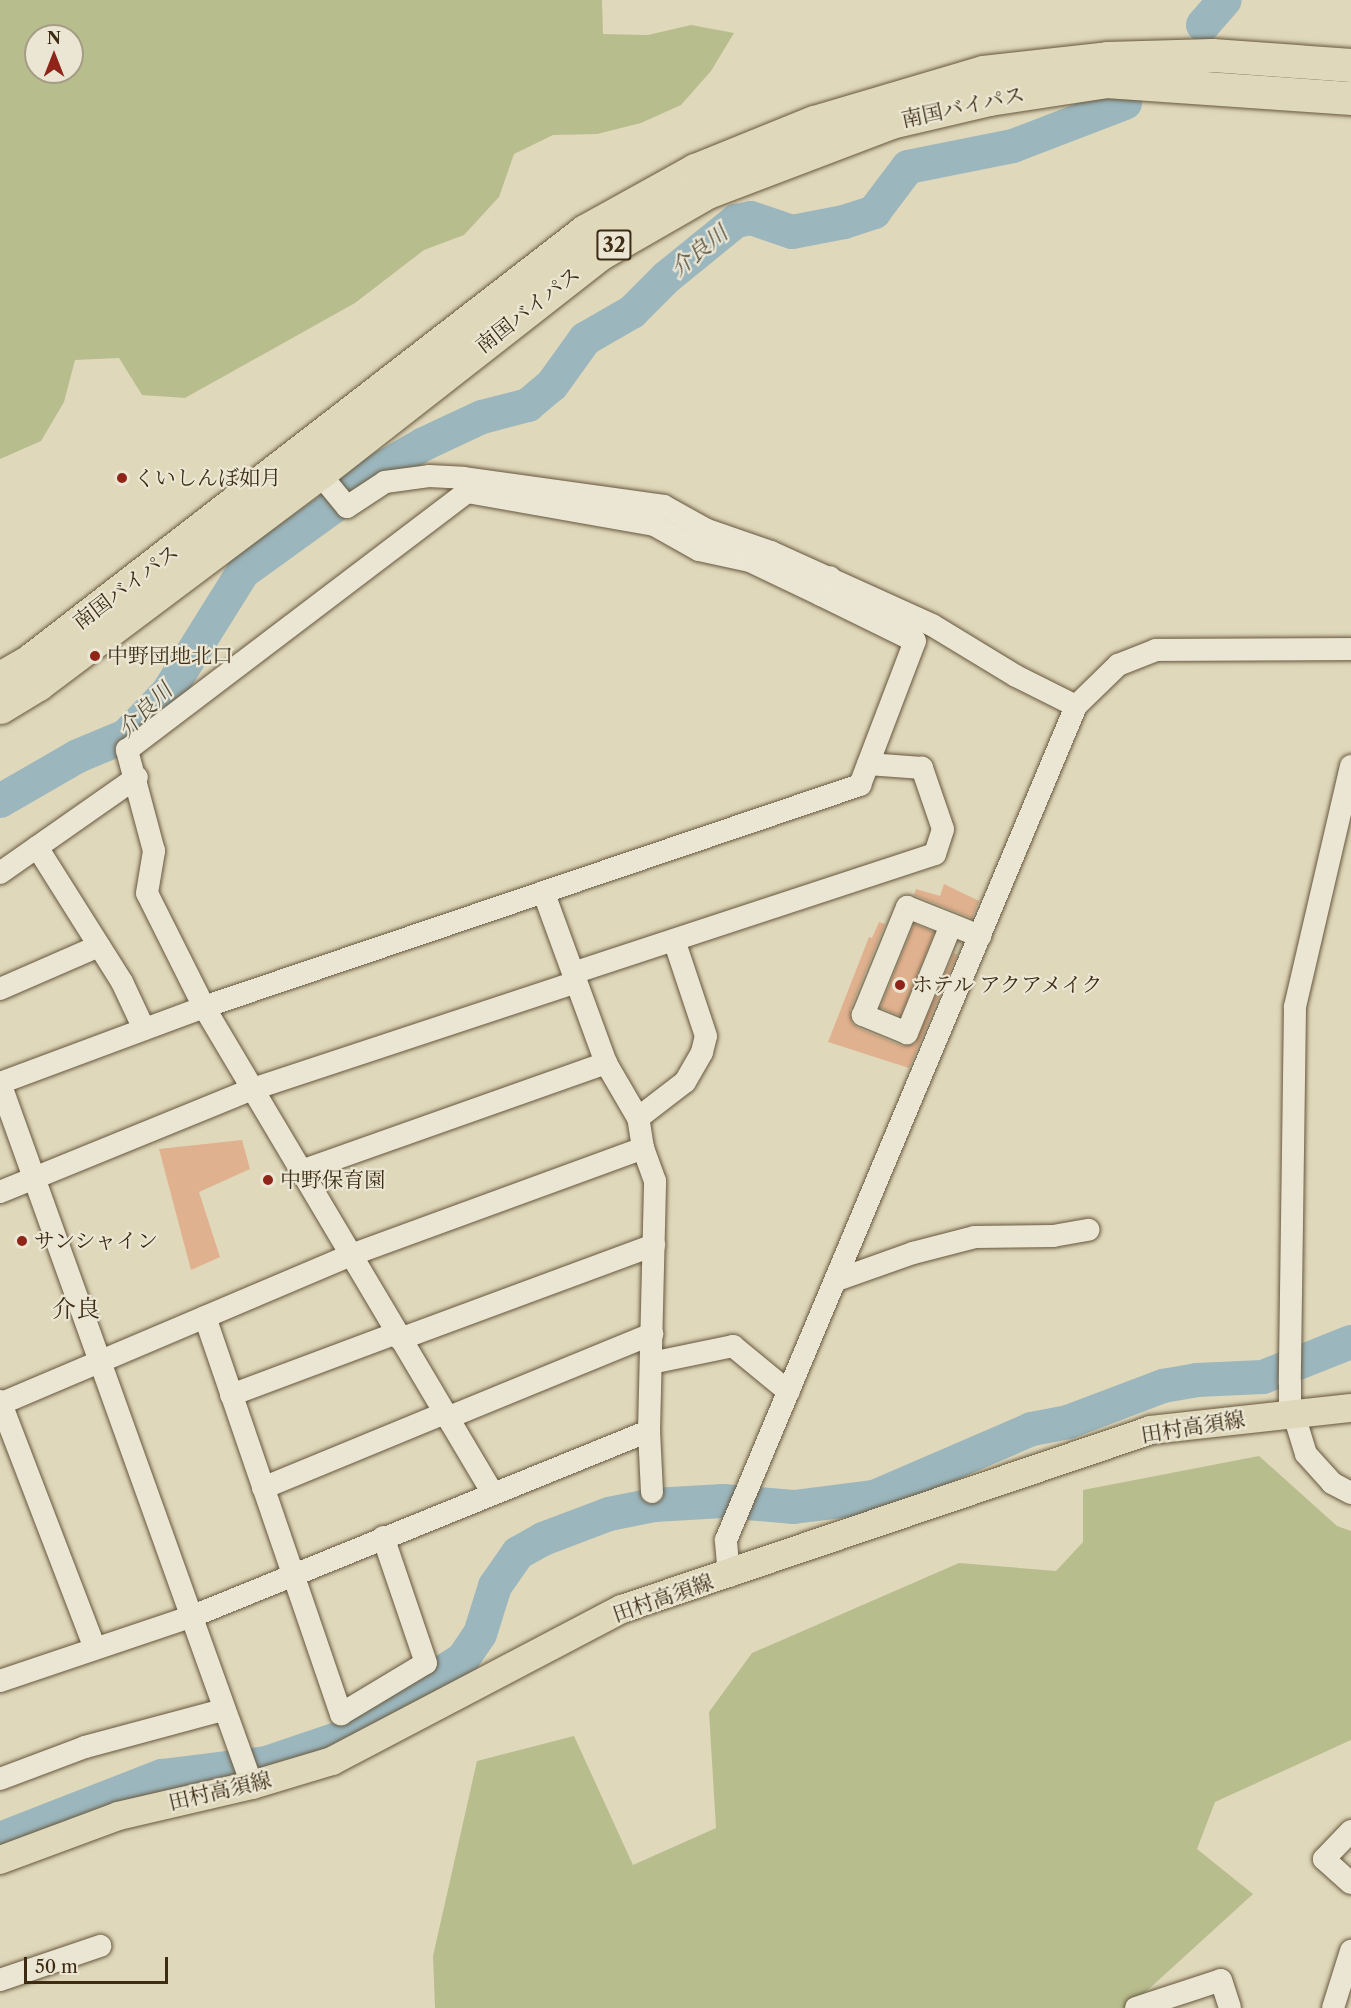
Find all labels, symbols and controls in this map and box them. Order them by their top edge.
north arrow [24,24,84,84]
text: N [47,28,61,48]
street label: 南国バイパス [899,82,1027,132]
water label: 介良川 [665,220,733,282]
road number: 32 [596,228,632,262]
street label: 南国バイパス [471,261,585,359]
place label: くいしんぼ如月 [134,465,281,491]
marker: くいしんぼ如月 [115,471,129,485]
street label: 南国バイパス [68,539,184,635]
place label: 中野団地北口 [107,643,233,669]
marker: 中野団地北口 [88,649,102,663]
water label: 介良川 [112,677,178,743]
place label: ホテル アクアメイク [912,972,1107,998]
marker: ホテル アクアメイク [893,978,907,992]
place label: 中野保育園 [280,1167,385,1193]
marker: 中野保育園 [261,1173,275,1187]
place label: サンシャイン [34,1228,160,1254]
marker: サンシャイン [15,1234,29,1248]
district label: 介良 [52,1295,100,1323]
street label: 田村高須線 [1139,1406,1247,1448]
street label: 田村高須線 [609,1569,717,1627]
street label: 田村高須線 [166,1767,274,1815]
scale bar [27,1945,171,1983]
text: 50 m [35,1956,78,1978]

